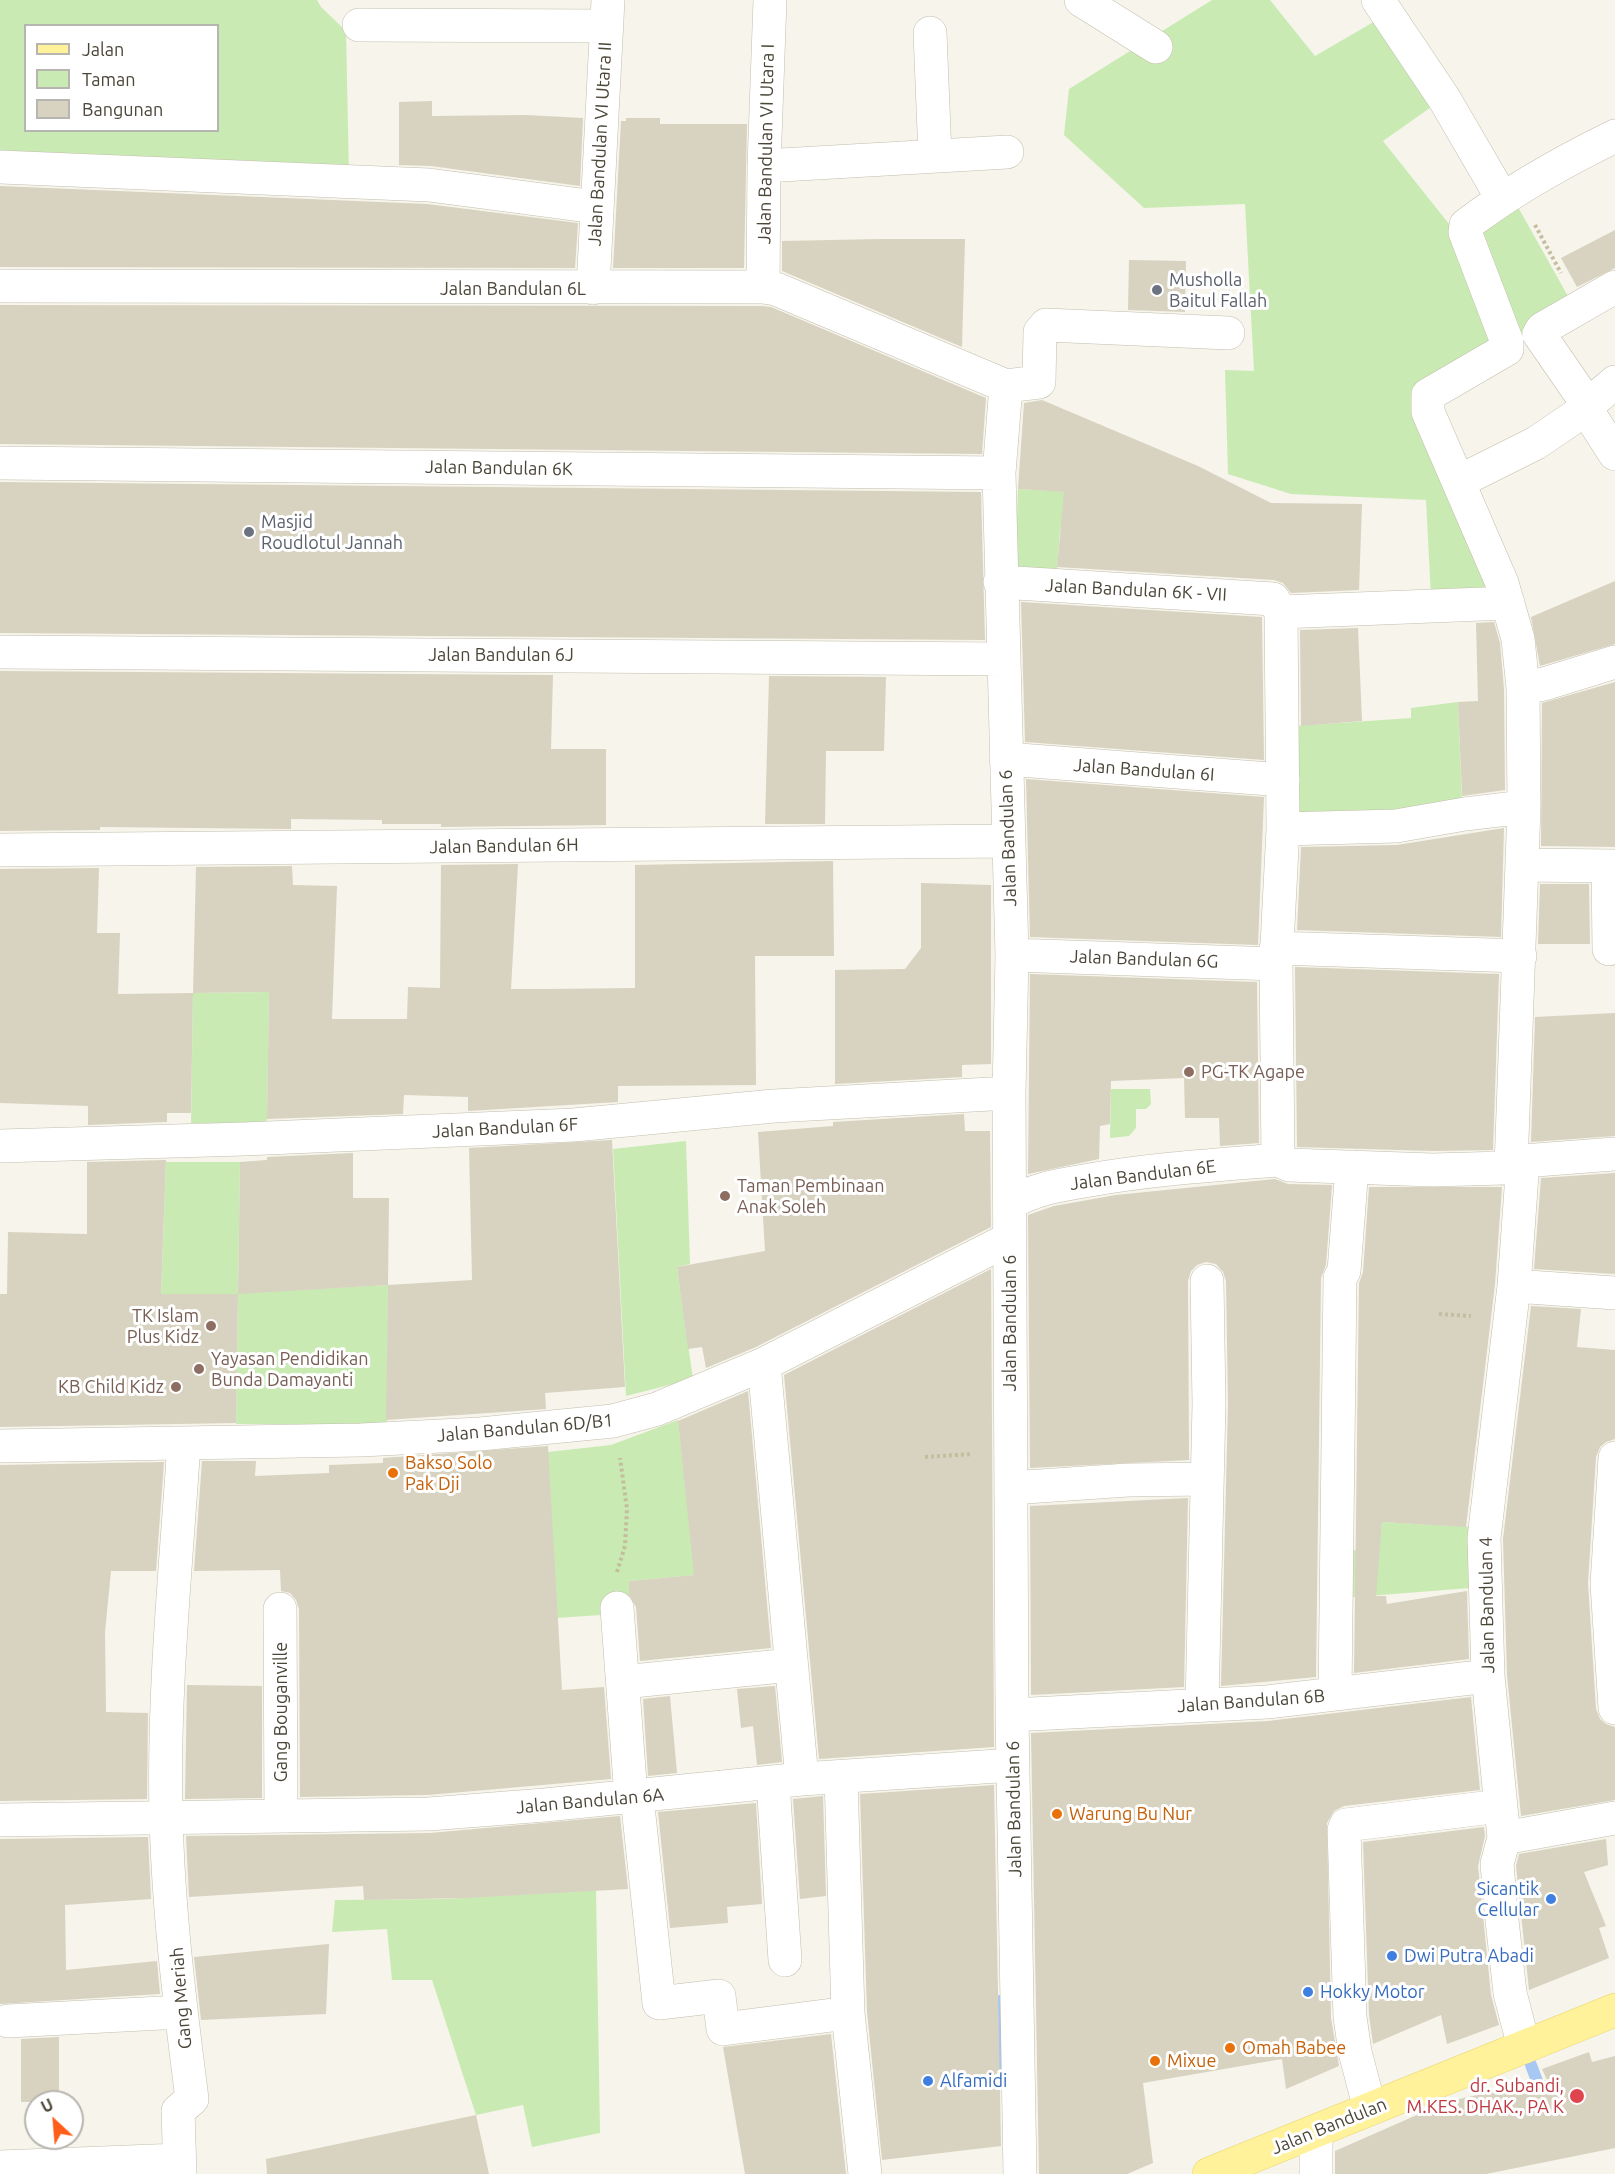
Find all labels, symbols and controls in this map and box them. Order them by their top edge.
legend [24,24,219,132]
text: Jalan [82,39,124,59]
street label: Jalan Bandulan VI Utara II [584,41,616,247]
street label: Jalan Bandulan VI Utara I [753,44,779,244]
text: Taman [82,69,136,89]
text: Bangunan [82,99,163,119]
place label: Musholla Baitul Fallah [1169,269,1267,312]
street label: Jalan Bandulan 6L [440,278,586,300]
marker: Musholla Baitul Fallah [1150,283,1164,297]
street label: Jalan Bandulan 6K [425,456,573,480]
place label: Masjid Roudlotul Jannah [261,511,403,554]
marker: Masjid Roudlotul Jannah [242,525,256,539]
street label: Jalan Bandulan 6K - VII [1045,574,1227,606]
street label: Jalan Bandulan 6J [428,644,574,666]
street label: Jalan Bandulan 6I [1073,754,1215,786]
street label: Jalan Bandulan 6 [995,769,1021,907]
street label: Jalan Bandulan 6H [429,834,579,858]
street label: Jalan Bandulan 6G [1069,946,1219,972]
place label: PG-TK Agape [1201,1061,1305,1083]
marker: PG-TK Agape [1182,1065,1196,1079]
street label: Jalan Bandulan 6F [431,1113,579,1143]
street label: Jalan Bandulan 6E [1069,1155,1217,1195]
place label: Taman Pembinaan Anak Soleh [737,1175,885,1218]
marker: Taman Pembinaan Anak Soleh [718,1189,732,1203]
street label: Jalan Bandulan 6 [999,1255,1021,1391]
place label: TK Islam Plus Kidz [127,1305,199,1348]
marker: TK Islam Plus Kidz [204,1319,218,1333]
place label: Yayasan Pendidikan Bunda Damayanti [211,1348,368,1390]
marker: Yayasan Pendidikan Bunda Damayanti [192,1362,206,1376]
place label: KB Child Kidz [58,1376,164,1398]
marker: KB Child Kidz [169,1380,183,1394]
street label: Jalan Bandulan 6D/B1 [436,1410,614,1446]
place label: Bakso Solo Pak Dji [405,1452,492,1494]
marker: Bakso Solo Pak Dji [386,1466,400,1480]
street label: Jalan Bandulan 4 [1475,1536,1499,1674]
street label: Gang Bouganville [270,1642,292,1782]
street label: Jalan Bandulan 6B [1176,1685,1326,1717]
street label: Jalan Bandulan 6 [1002,1740,1026,1878]
street label: Jalan Bandulan 6A [515,1784,665,1818]
place label: Warung Bu Nur [1069,1803,1192,1825]
marker: Warung Bu Nur [1050,1807,1064,1821]
place label: Sicantik Cellular [1477,1878,1539,1920]
marker: Sicantik Cellular [1544,1892,1558,1906]
place label: Dwi Putra Abadi [1404,1945,1534,1967]
street label: Gang Meriah [166,1946,196,2050]
marker: Dwi Putra Abadi [1385,1949,1399,1963]
place label: Hokky Motor [1320,1981,1425,2003]
marker: Hokky Motor [1301,1985,1315,1999]
place label: Omah Babee [1242,2037,1346,2059]
marker: Omah Babee [1223,2041,1237,2055]
place label: Mixue [1167,2050,1216,2072]
marker: Mixue [1148,2054,1162,2068]
place label: Alfamidi [940,2070,1007,2092]
marker: Alfamidi [921,2074,935,2088]
place label: dr. Subandi, M.KES. DHAK., PA K [1407,2075,1564,2118]
marker: dr. Subandi, M.KES. DHAK., PA K [1568,2087,1586,2105]
north arrow [24,2090,84,2150]
street label: Jalan Bandulan [1268,2093,1390,2159]
text: U [38,2095,56,2116]

